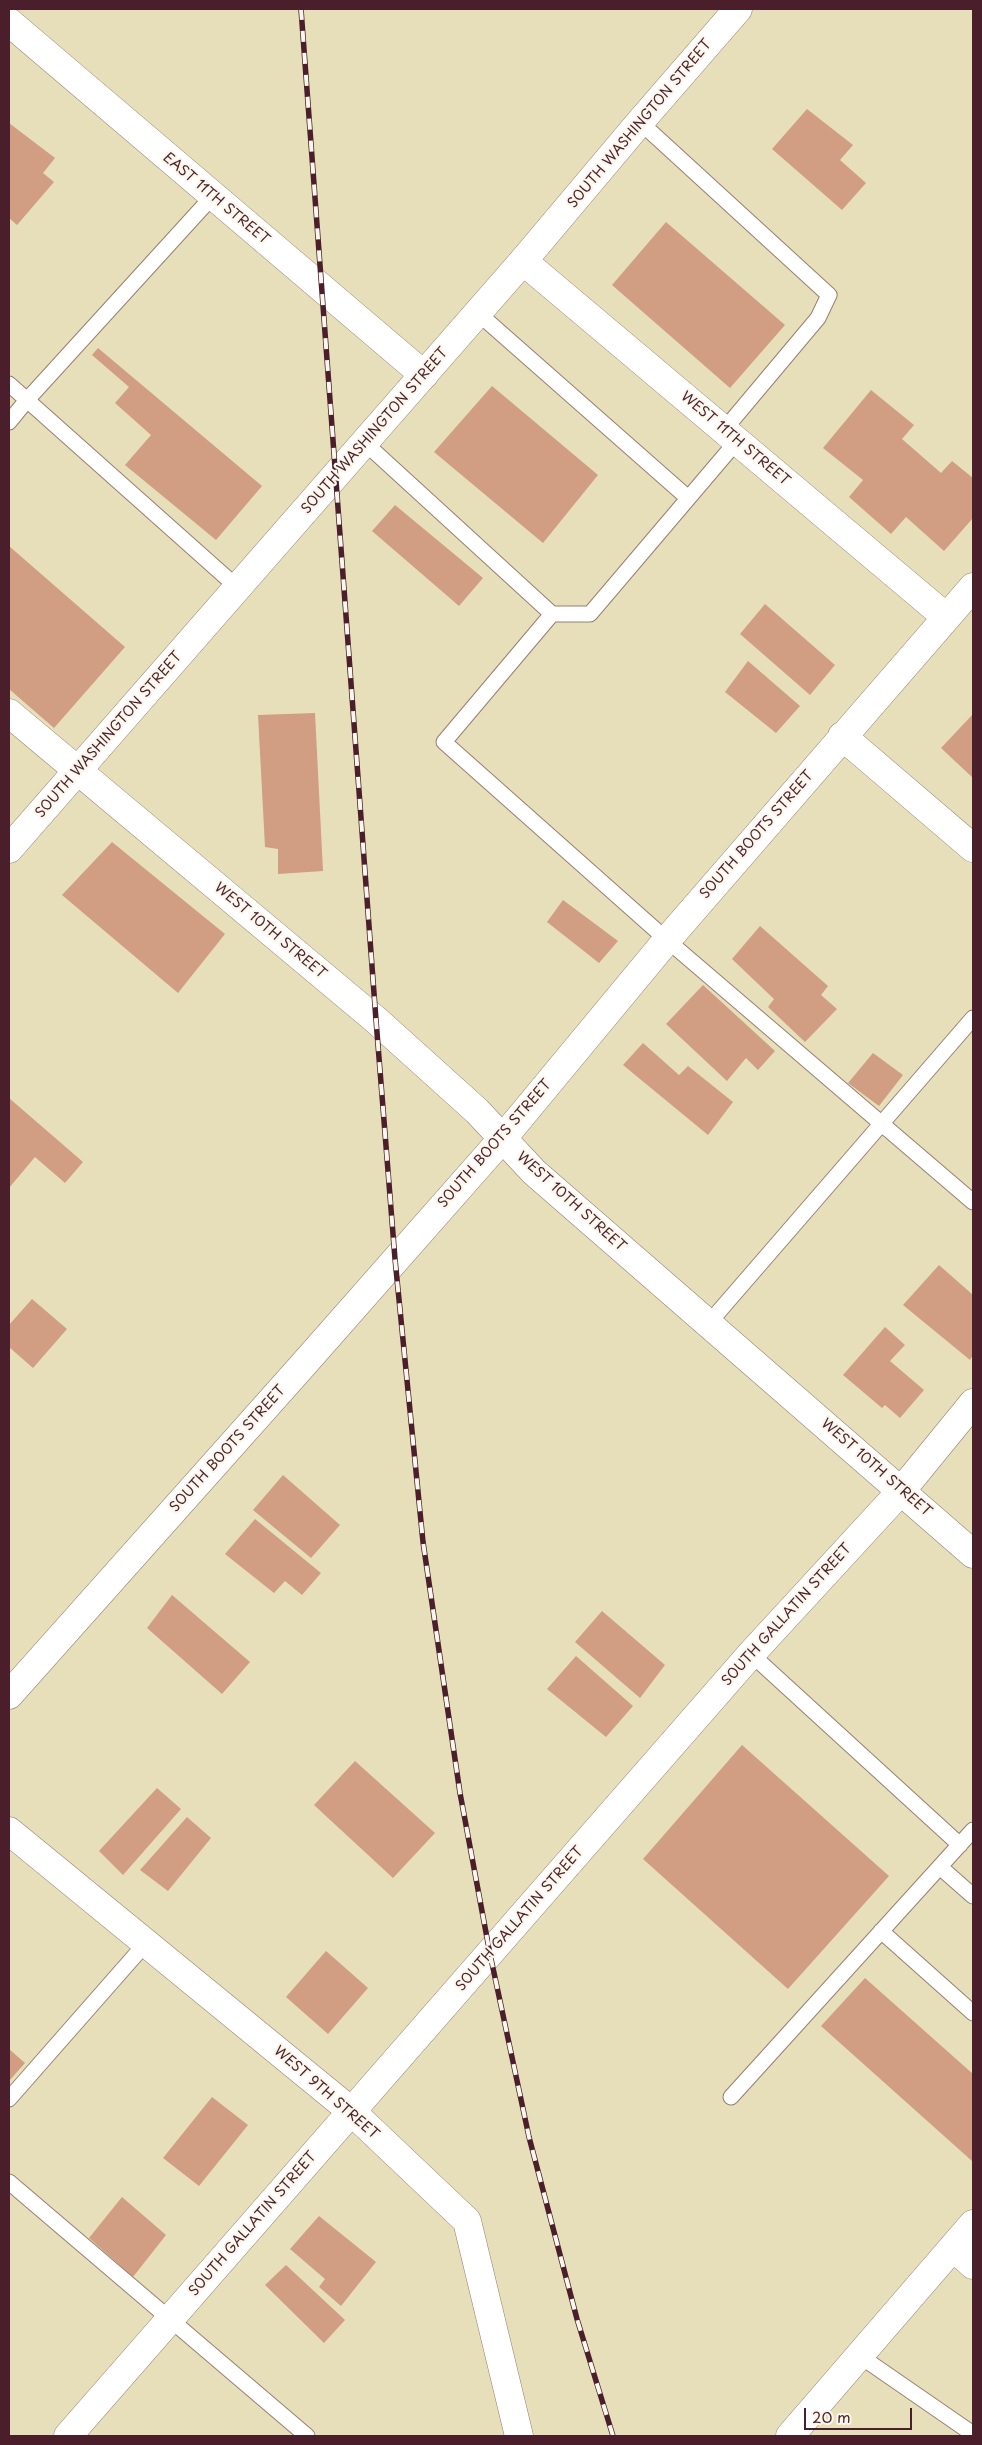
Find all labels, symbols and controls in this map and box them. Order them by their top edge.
street label: SOUTH WASHINGTON STREET [565,36,715,212]
street label: EAST 11TH STREET [159,150,273,248]
street label: SOUTH WASHINGTON STREET [298,344,452,518]
street label: WEST 11TH STREET [677,388,793,490]
street label: SOUTH WASHINGTON STREET [32,648,186,822]
street label: SOUTH BOOTS STREET [697,767,817,903]
street label: WEST 10TH STREET [211,879,329,983]
street label: SOUTH BOOTS STREET [435,1076,555,1212]
street label: WEST 10TH STREET [513,1149,629,1255]
street label: SOUTH BOOTS STREET [167,1382,289,1516]
street label: WEST 10TH STREET [817,1415,935,1521]
street label: SOUTH GALLATIN STREET [719,1540,855,1690]
street label: SOUTH GALLATIN STREET [453,1843,587,1995]
street label: WEST 9TH STREET [270,2043,382,2143]
street label: SOUTH GALLATIN STREET [186,2148,320,2300]
scale bar [807,2398,914,2430]
text: 20 m [812,2405,851,2428]

